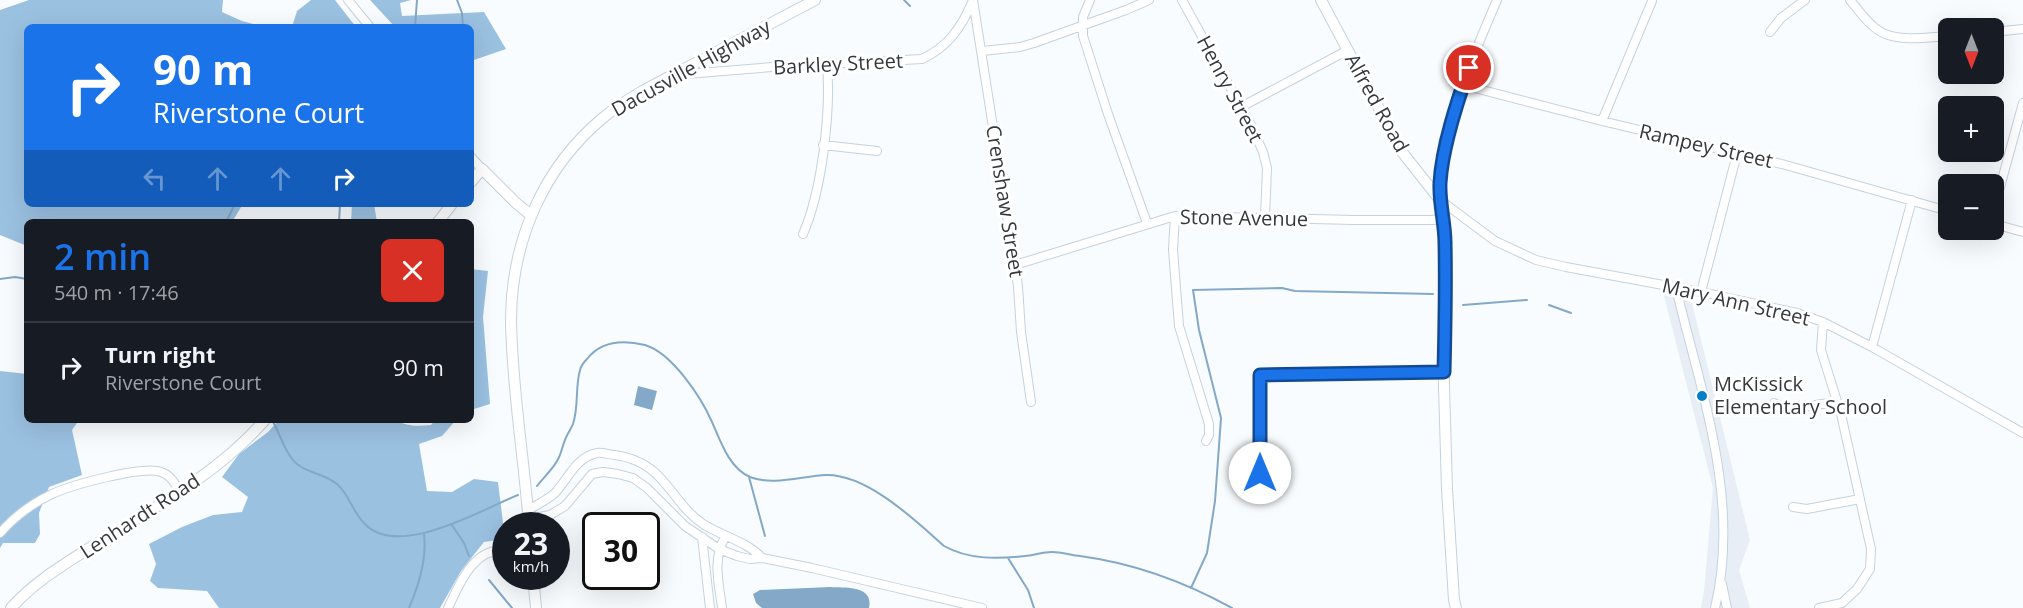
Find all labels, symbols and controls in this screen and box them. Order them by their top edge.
street label: Dacusville Highway [606,12,776,123]
north arrow [1938,18,2004,84]
map controls [1938,18,2004,240]
street label: Henry Street [1191,31,1270,147]
text: 90 m [153,40,253,97]
pin [1443,42,1494,93]
street label: Barkley Street [772,47,904,80]
icon: right [54,48,132,126]
street label: Alfred Road [1339,49,1416,157]
icon: arrive [1452,51,1485,84]
text: Riverstone Court [153,94,364,131]
button: + [1938,96,2004,162]
street label: Rampey Street [1637,117,1776,174]
street label: Crenshaw Street [980,123,1031,279]
icon: left [138,162,171,195]
icon: ahead [201,162,234,195]
icon: ahead [264,162,297,195]
icon: right [327,162,360,195]
button: − [1938,174,2004,240]
street label: Stone Avenue [1180,203,1308,232]
text: 2 min [54,232,151,281]
button: close [381,239,444,302]
street label: Mary Ann Street [1660,271,1813,332]
text: 540 m · 17:46 [54,279,179,306]
text: Turn right [105,339,216,369]
icon: right [54,351,87,384]
text: 90 m [393,352,444,382]
text: Riverstone Court [105,369,261,396]
place label: McKissick Elementary School [1714,370,1887,420]
marker: McKissick Elementary School [1695,389,1709,403]
position arrow [1228,441,1292,505]
street label: Lenhardt Road [75,467,205,564]
speed limit sign: 30 [582,512,660,590]
text: 23 [514,523,548,564]
text: km/h [513,556,549,576]

